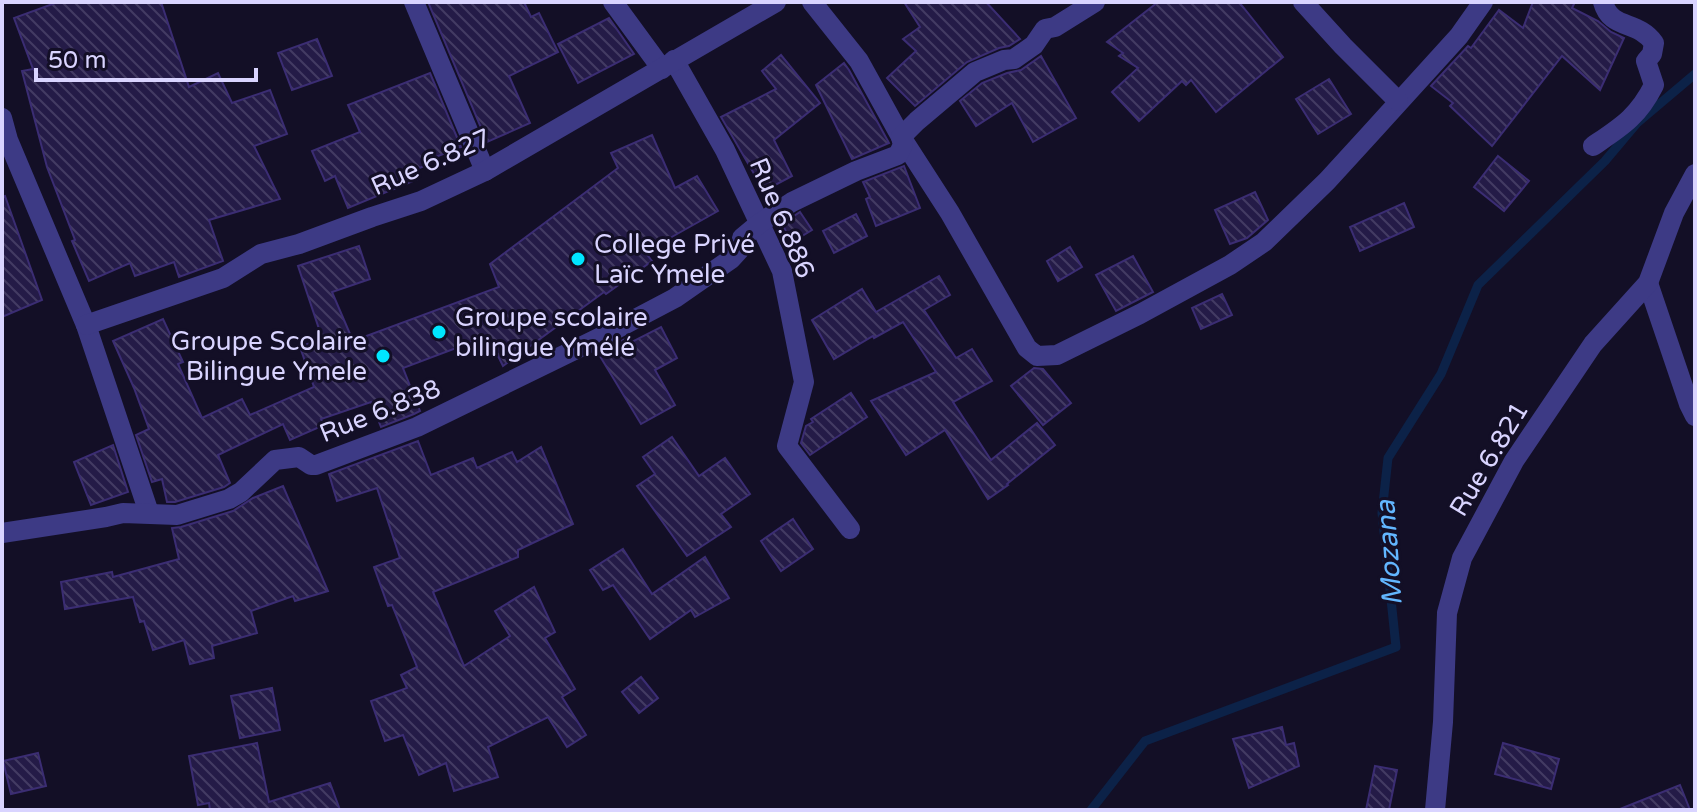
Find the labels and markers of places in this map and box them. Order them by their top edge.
place label: College Privé Laïc Ymele [594,229,755,290]
marker: College Privé Laïc Ymele [569,250,587,268]
place label: Groupe scolaire bilingue Ymélé [455,302,648,363]
marker: Groupe scolaire bilingue Ymélé [430,323,448,341]
place label: Groupe Scolaire Bilingue Ymele [171,326,367,387]
marker: Groupe Scolaire Bilingue Ymele [374,347,392,365]

